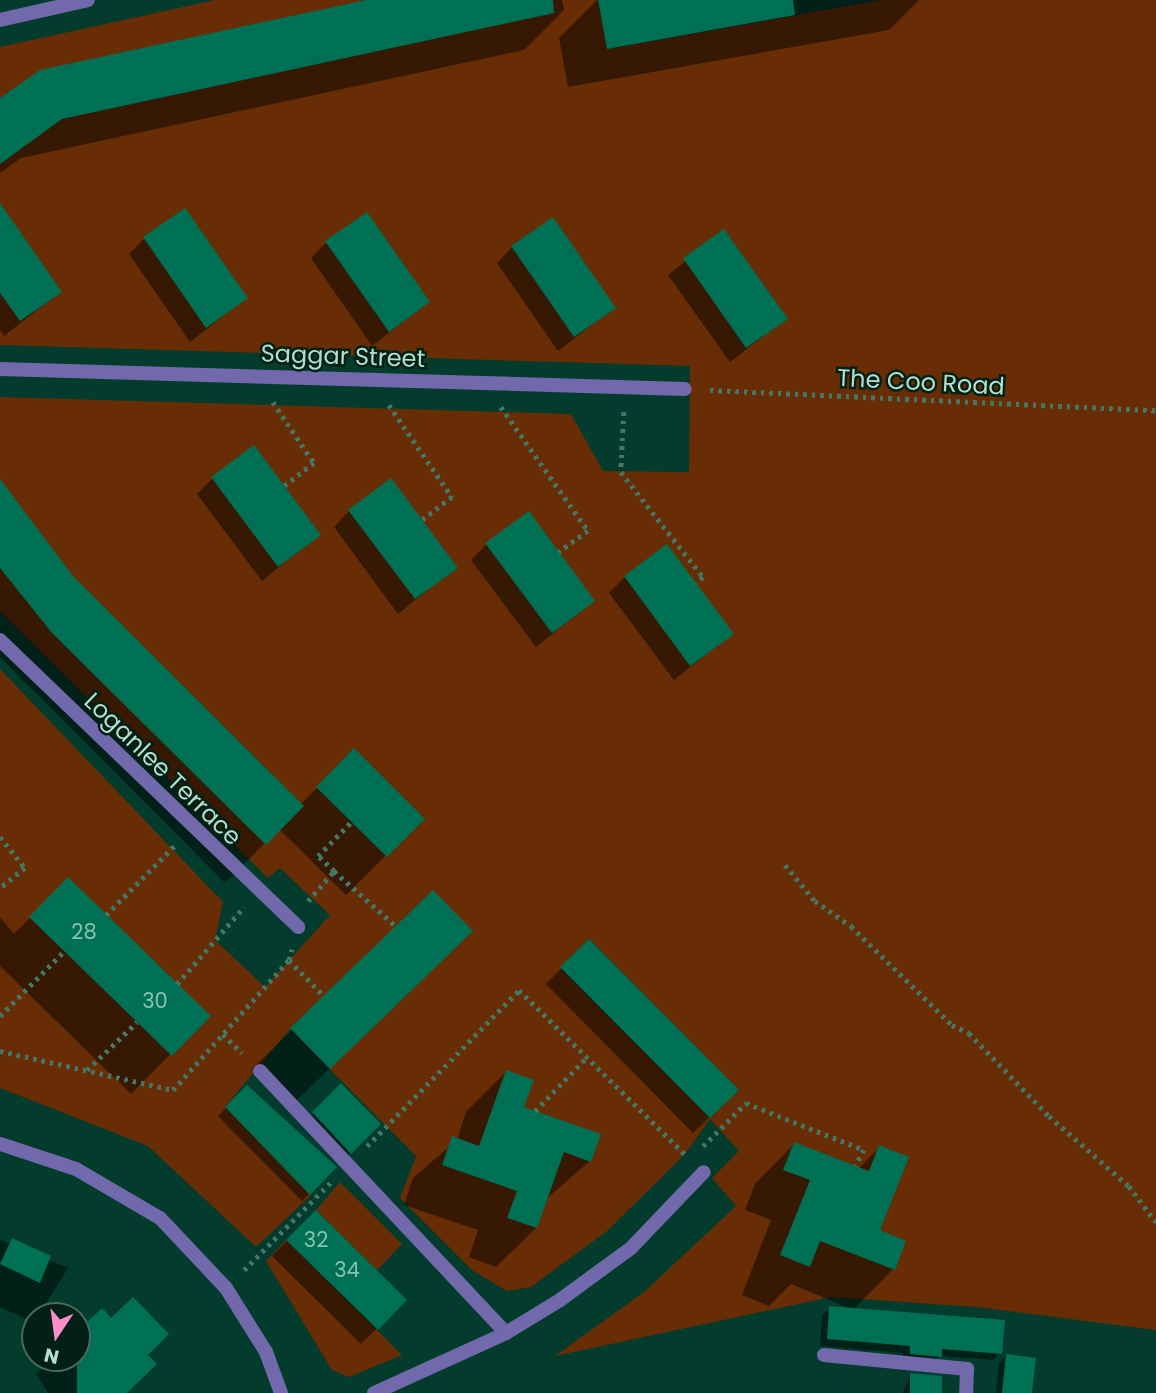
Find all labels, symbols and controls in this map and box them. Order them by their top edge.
street label: Saggar Street [260,339,426,373]
street label: The Coo Road [837,363,1005,401]
street label: Loganlee Terrace [79,687,247,851]
house number: 28 [71,919,97,945]
house number: 30 [142,988,168,1014]
house number: 32 [304,1227,328,1253]
house number: 34 [334,1257,360,1283]
north arrow [21,1302,91,1372]
text: N [42,1341,62,1371]

